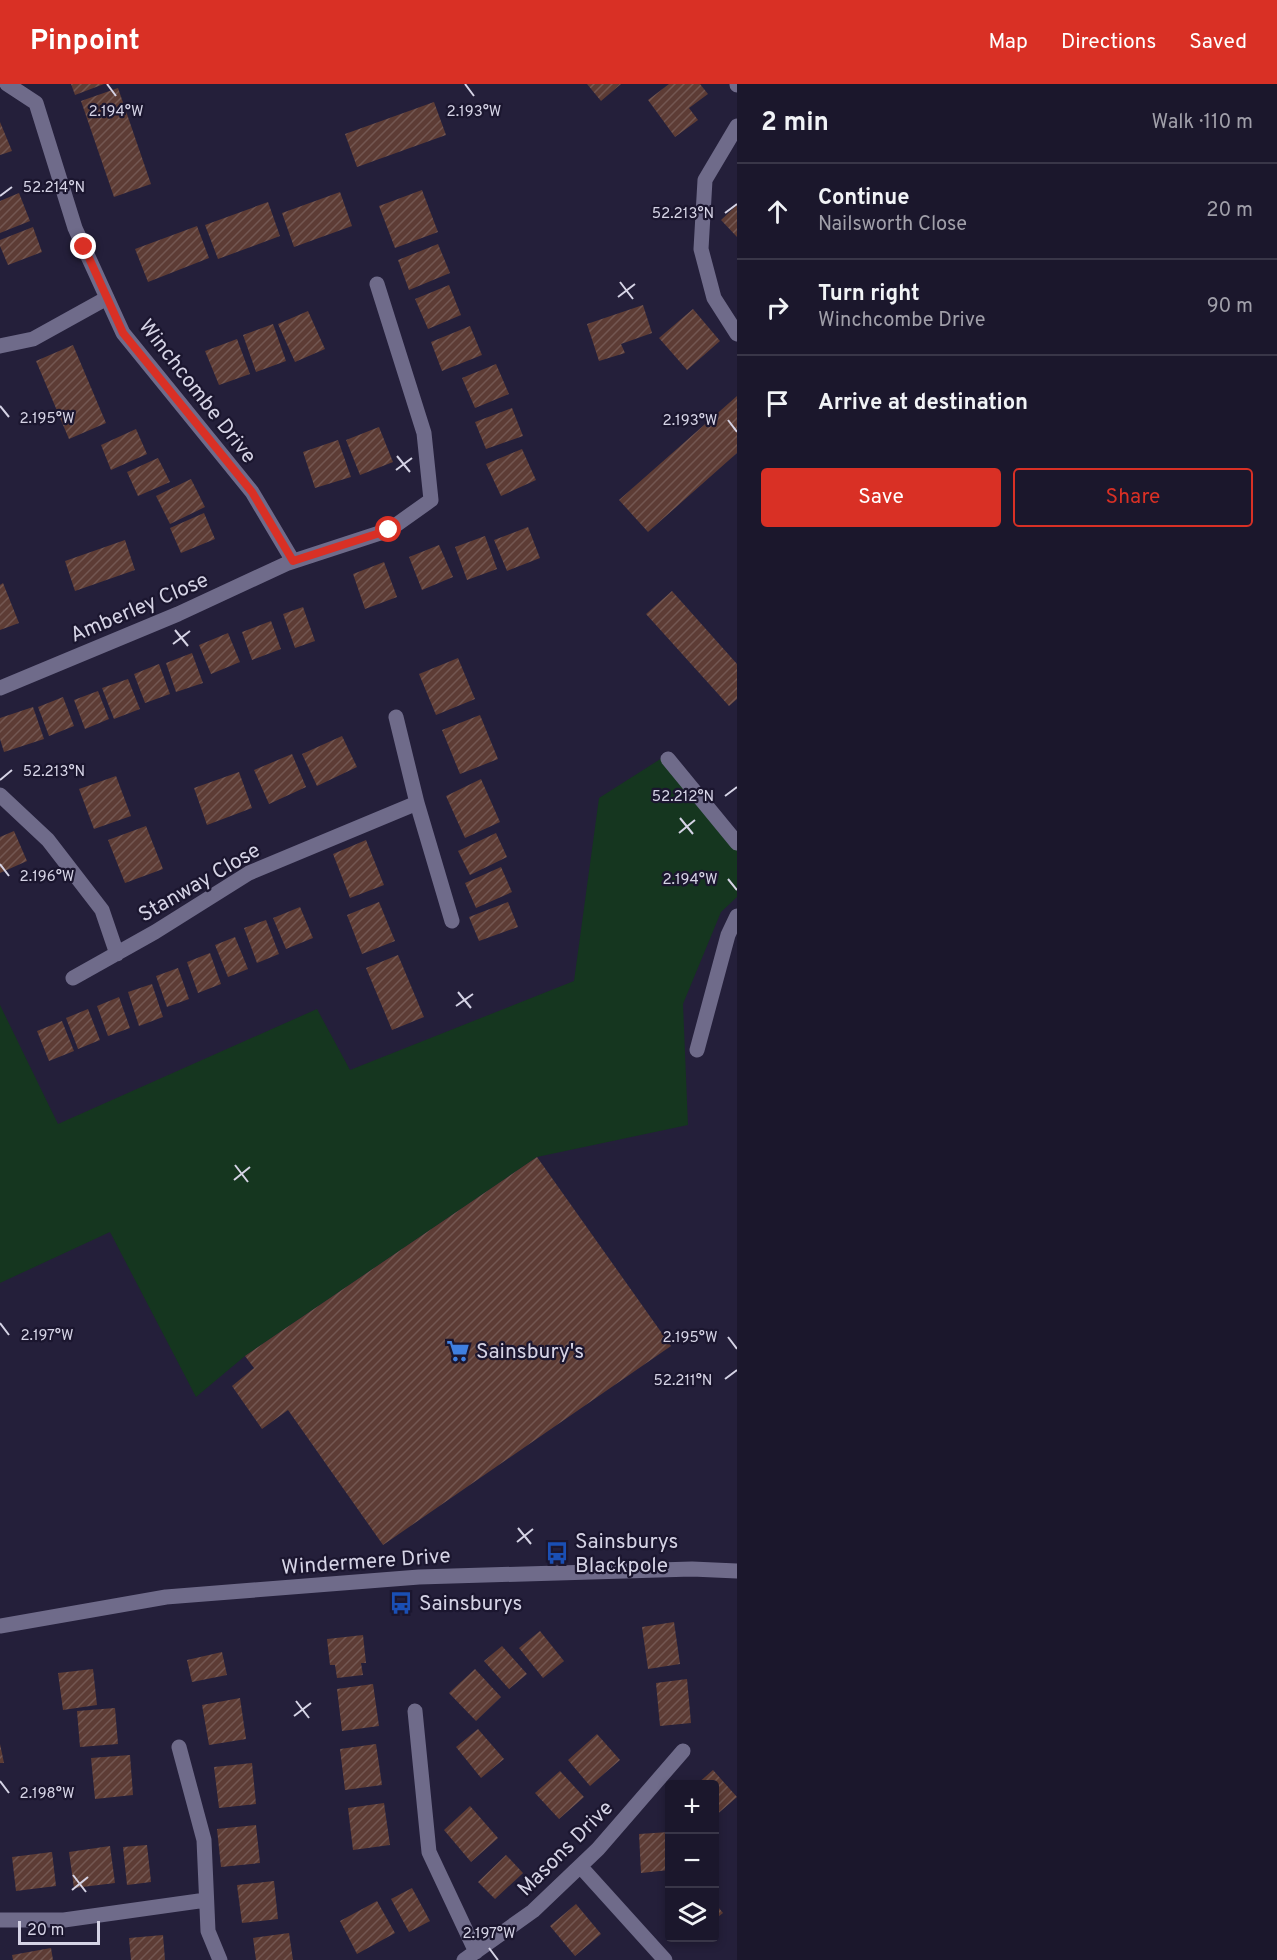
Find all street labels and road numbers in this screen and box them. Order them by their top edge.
street label: Winchcombe Drive [132,314,262,470]
street label: Amberley Close [66,567,213,650]
street label: Stanway Close [134,838,266,929]
street label: Windermere Drive [281,1543,452,1582]
street label: Masons Drive [512,1795,620,1903]

